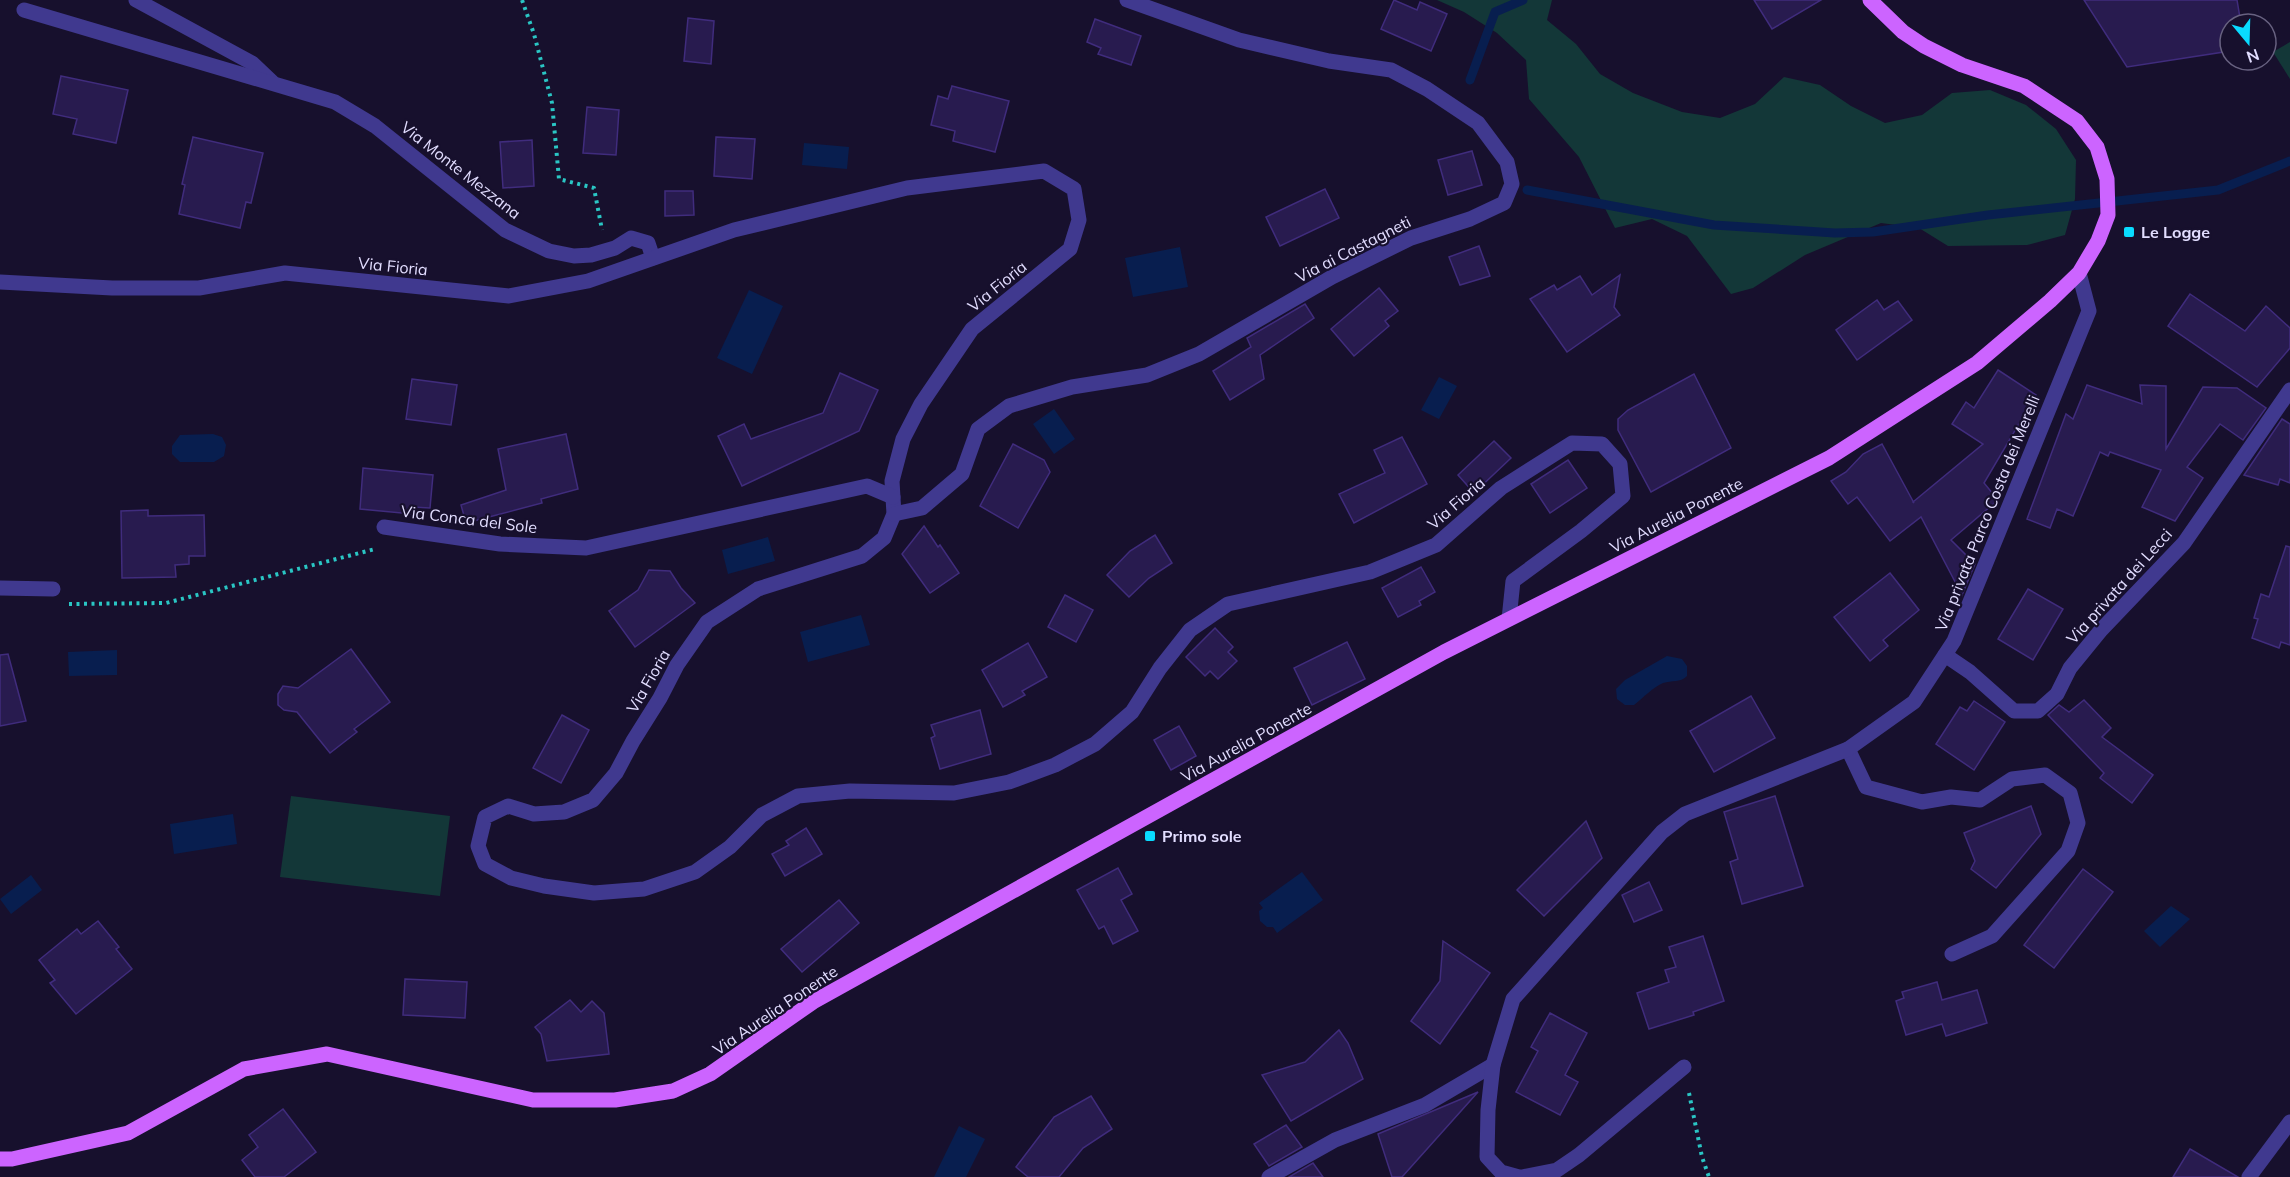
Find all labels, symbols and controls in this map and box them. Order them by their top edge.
north arrow [2218,12,2278,72]
text: N [2244,45,2262,68]
street label: Via Monte Mezzana [397,117,525,223]
street label: Via ai Castagneti [1292,211,1414,287]
place label: Le Logge [2141,222,2210,242]
marker: Le Logge [2122,225,2136,239]
street label: Via Fioria [357,252,429,280]
street label: Via Fioria [964,256,1030,316]
street label: Via privata Parco Costa dei Merelli [1930,392,2044,634]
street label: Via Fioria [1423,473,1489,533]
street label: Via Aurelia Ponente [1606,473,1746,557]
street label: Via Conca del Sole [400,501,538,537]
street label: Via privata dei Lecci [2062,524,2176,648]
street label: Via Fioria [622,646,674,716]
street label: Via Aurelia Ponente [1177,698,1315,786]
place label: Primo sole [1162,826,1242,846]
marker: Primo sole [1143,829,1157,843]
street label: Via Aurelia Ponente [709,961,841,1059]

